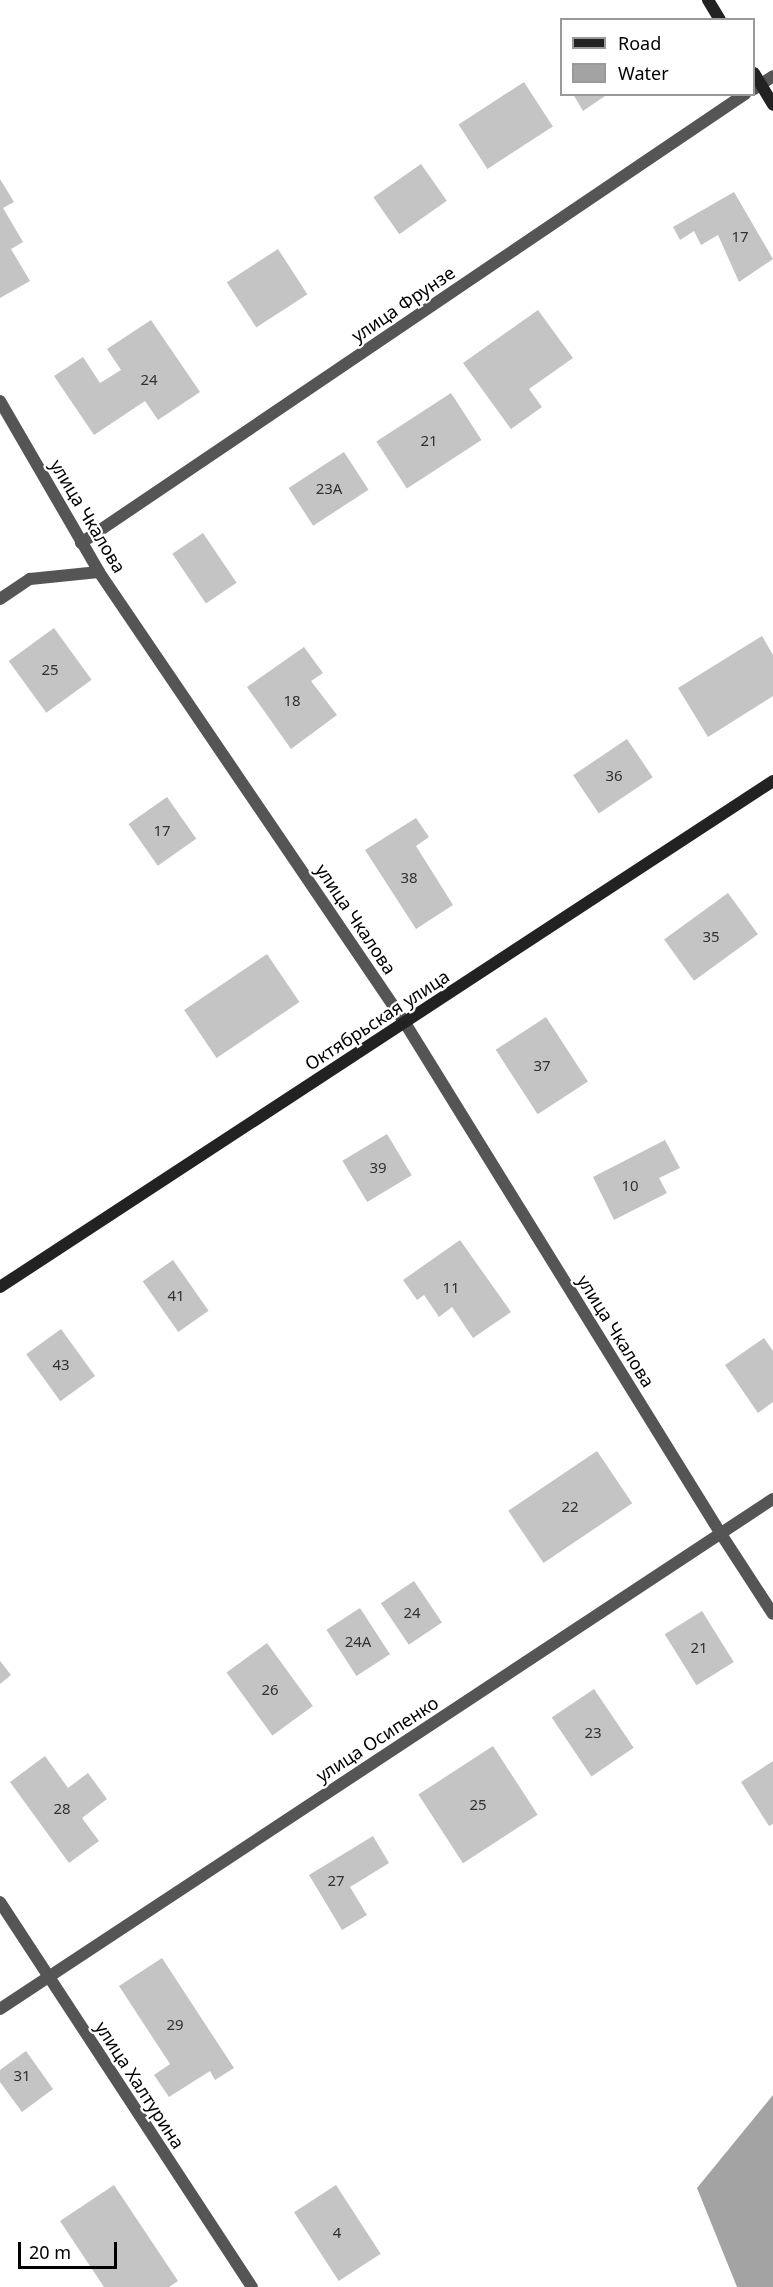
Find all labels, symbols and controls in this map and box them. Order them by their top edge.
legend [560,18,755,96]
text: Road [618,31,661,55]
text: Water [618,61,669,85]
house number: 17 [731,228,749,246]
street label: улица Фрунзе [347,262,459,346]
house number: 24 [140,371,158,389]
house number: 21 [420,432,438,450]
street label: улица Чкалова [46,455,130,577]
house number: 23А [316,480,342,498]
house number: 25 [41,661,59,679]
house number: 18 [283,692,301,710]
house number: 36 [605,767,623,785]
house number: 17 [153,822,171,840]
street label: улица Чкалова [311,860,401,978]
house number: 38 [400,869,418,887]
house number: 35 [702,928,720,946]
street label: Октябрьская улица [301,965,453,1075]
house number: 37 [533,1057,551,1075]
house number: 39 [369,1159,387,1177]
house number: 10 [621,1177,639,1195]
street label: улица Чкалова [573,1271,659,1391]
house number: 11 [442,1279,460,1297]
house number: 41 [167,1287,185,1305]
house number: 43 [52,1356,70,1374]
house number: 22 [561,1498,579,1516]
house number: 24 [403,1604,421,1622]
house number: 24А [345,1633,371,1651]
house number: 21 [690,1639,708,1657]
house number: 26 [261,1681,279,1699]
street label: улица Осипенко [312,1691,442,1787]
house number: 23 [584,1724,602,1742]
house number: 25 [469,1796,487,1814]
house number: 28 [53,1800,71,1818]
house number: 27 [327,1872,345,1890]
house number: 29 [166,2016,184,2034]
street label: улица Халтурина [91,2017,189,2153]
house number: 31 [13,2067,31,2085]
house number: 4 [333,2224,341,2242]
scale bar [21,2230,120,2268]
text: 20 m [29,2240,71,2264]

